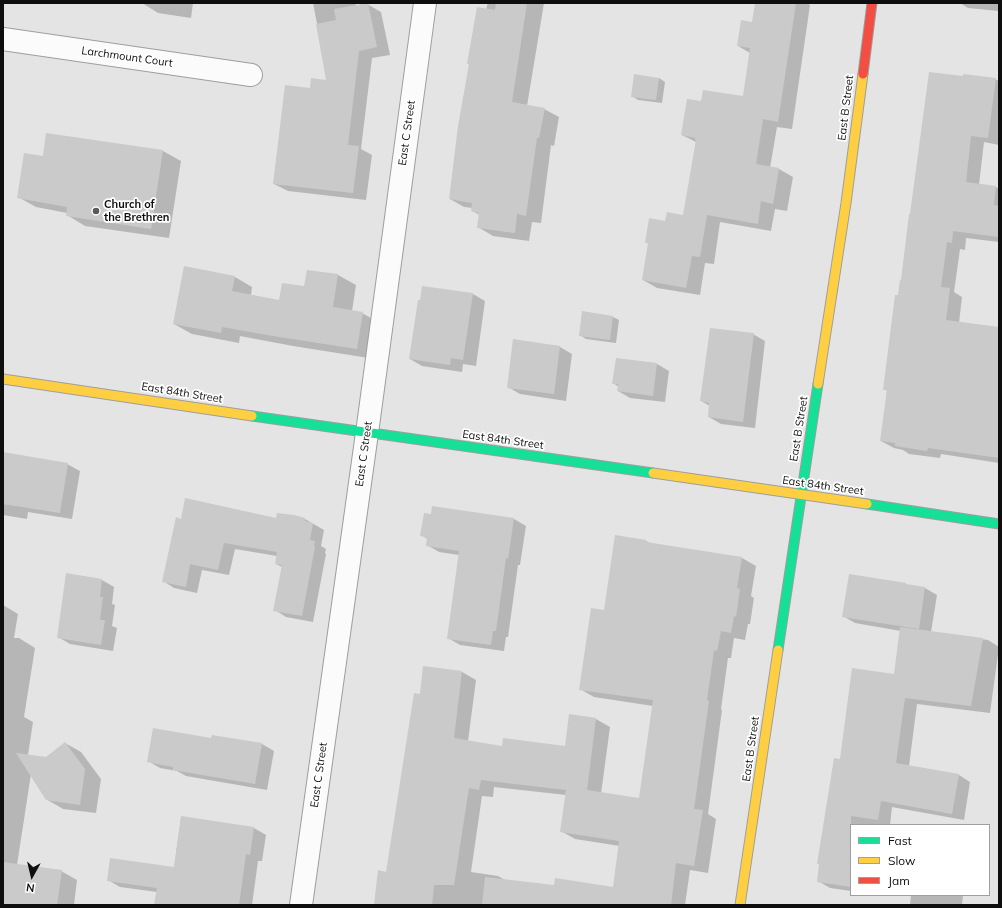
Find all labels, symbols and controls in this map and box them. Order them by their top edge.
street label: Larchmount Court [81,44,173,70]
street label: East B Street [835,75,857,141]
street label: East C Street [396,99,418,167]
place label: Church of the Brethren [104,198,169,224]
marker: Church of the Brethren [91,206,101,216]
street label: East 84th Street [141,380,223,406]
street label: East B Street [787,395,811,463]
street label: East C Street [353,420,375,488]
street label: East 84th Street [462,428,544,452]
street label: East 84th Street [782,474,864,498]
street label: East B Street [740,715,762,783]
street label: East C Street [308,741,330,809]
legend [850,824,990,896]
text: Fast [888,833,912,848]
text: Slow [888,853,916,868]
north arrow [12,856,52,896]
text: Jam [888,873,910,888]
text: N [25,880,35,895]

